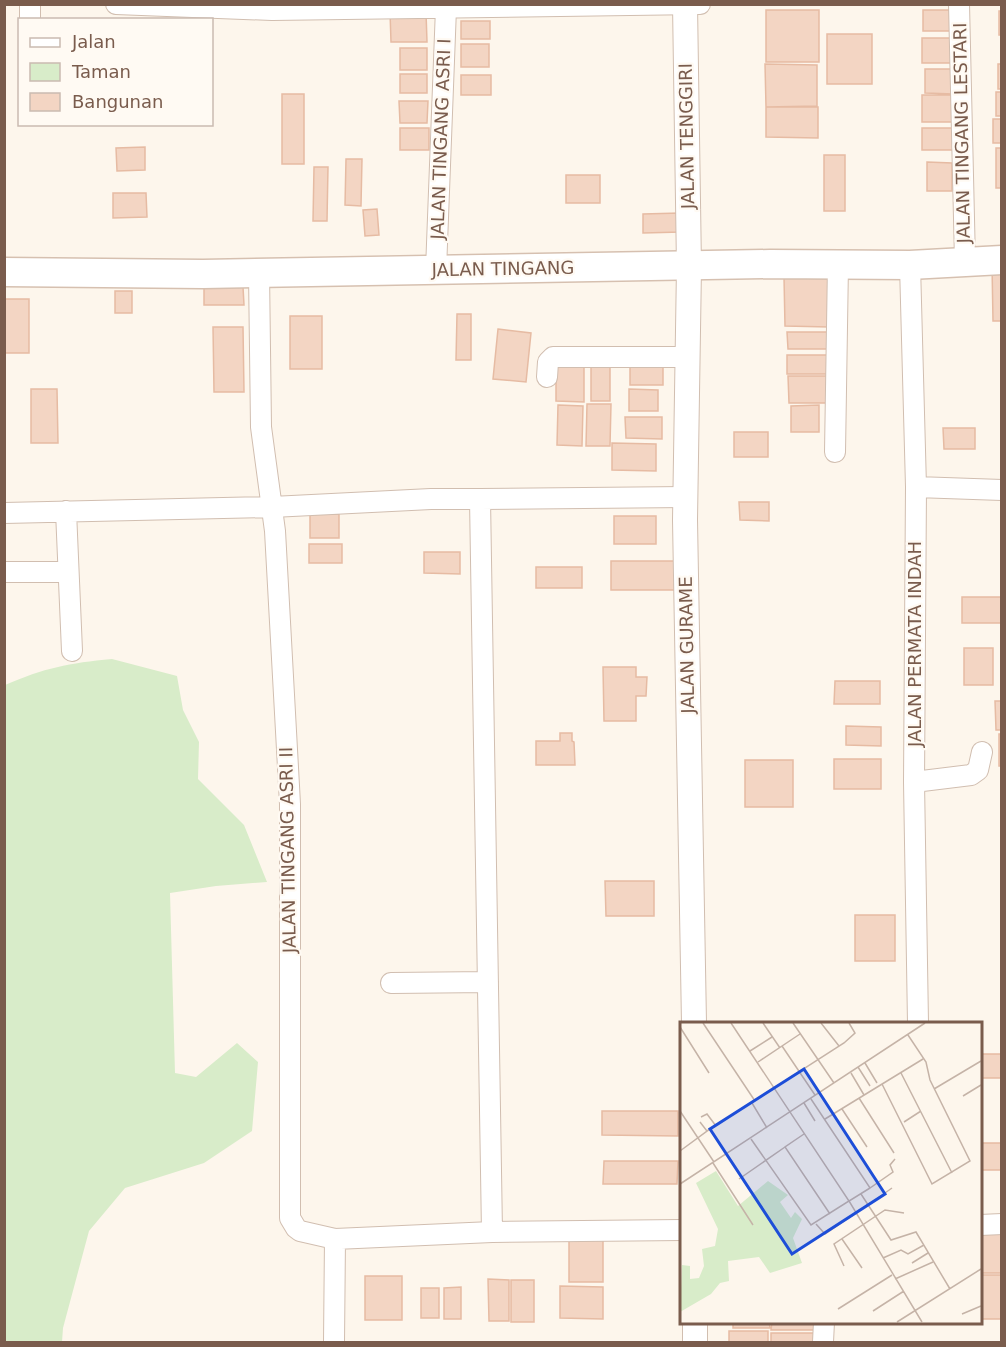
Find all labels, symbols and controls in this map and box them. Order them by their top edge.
legend [18,18,213,126]
street label: JALAN TINGANG LESTARI [949,22,974,245]
text: Jalan [71,31,116,52]
street label: JALAN TINGANG ASRI I [426,38,455,241]
text: Taman [71,61,131,82]
street label: JALAN TENGGIRI [675,63,698,210]
text: Bangunan [72,91,163,112]
street label: JALAN TINGANG [430,257,575,280]
street label: JALAN PERMATA INDAH [904,541,925,748]
street label: JALAN GURAME [675,576,698,715]
street label: JALAN TINGANG ASRI II [275,747,300,954]
inset map [680,1022,982,1323]

